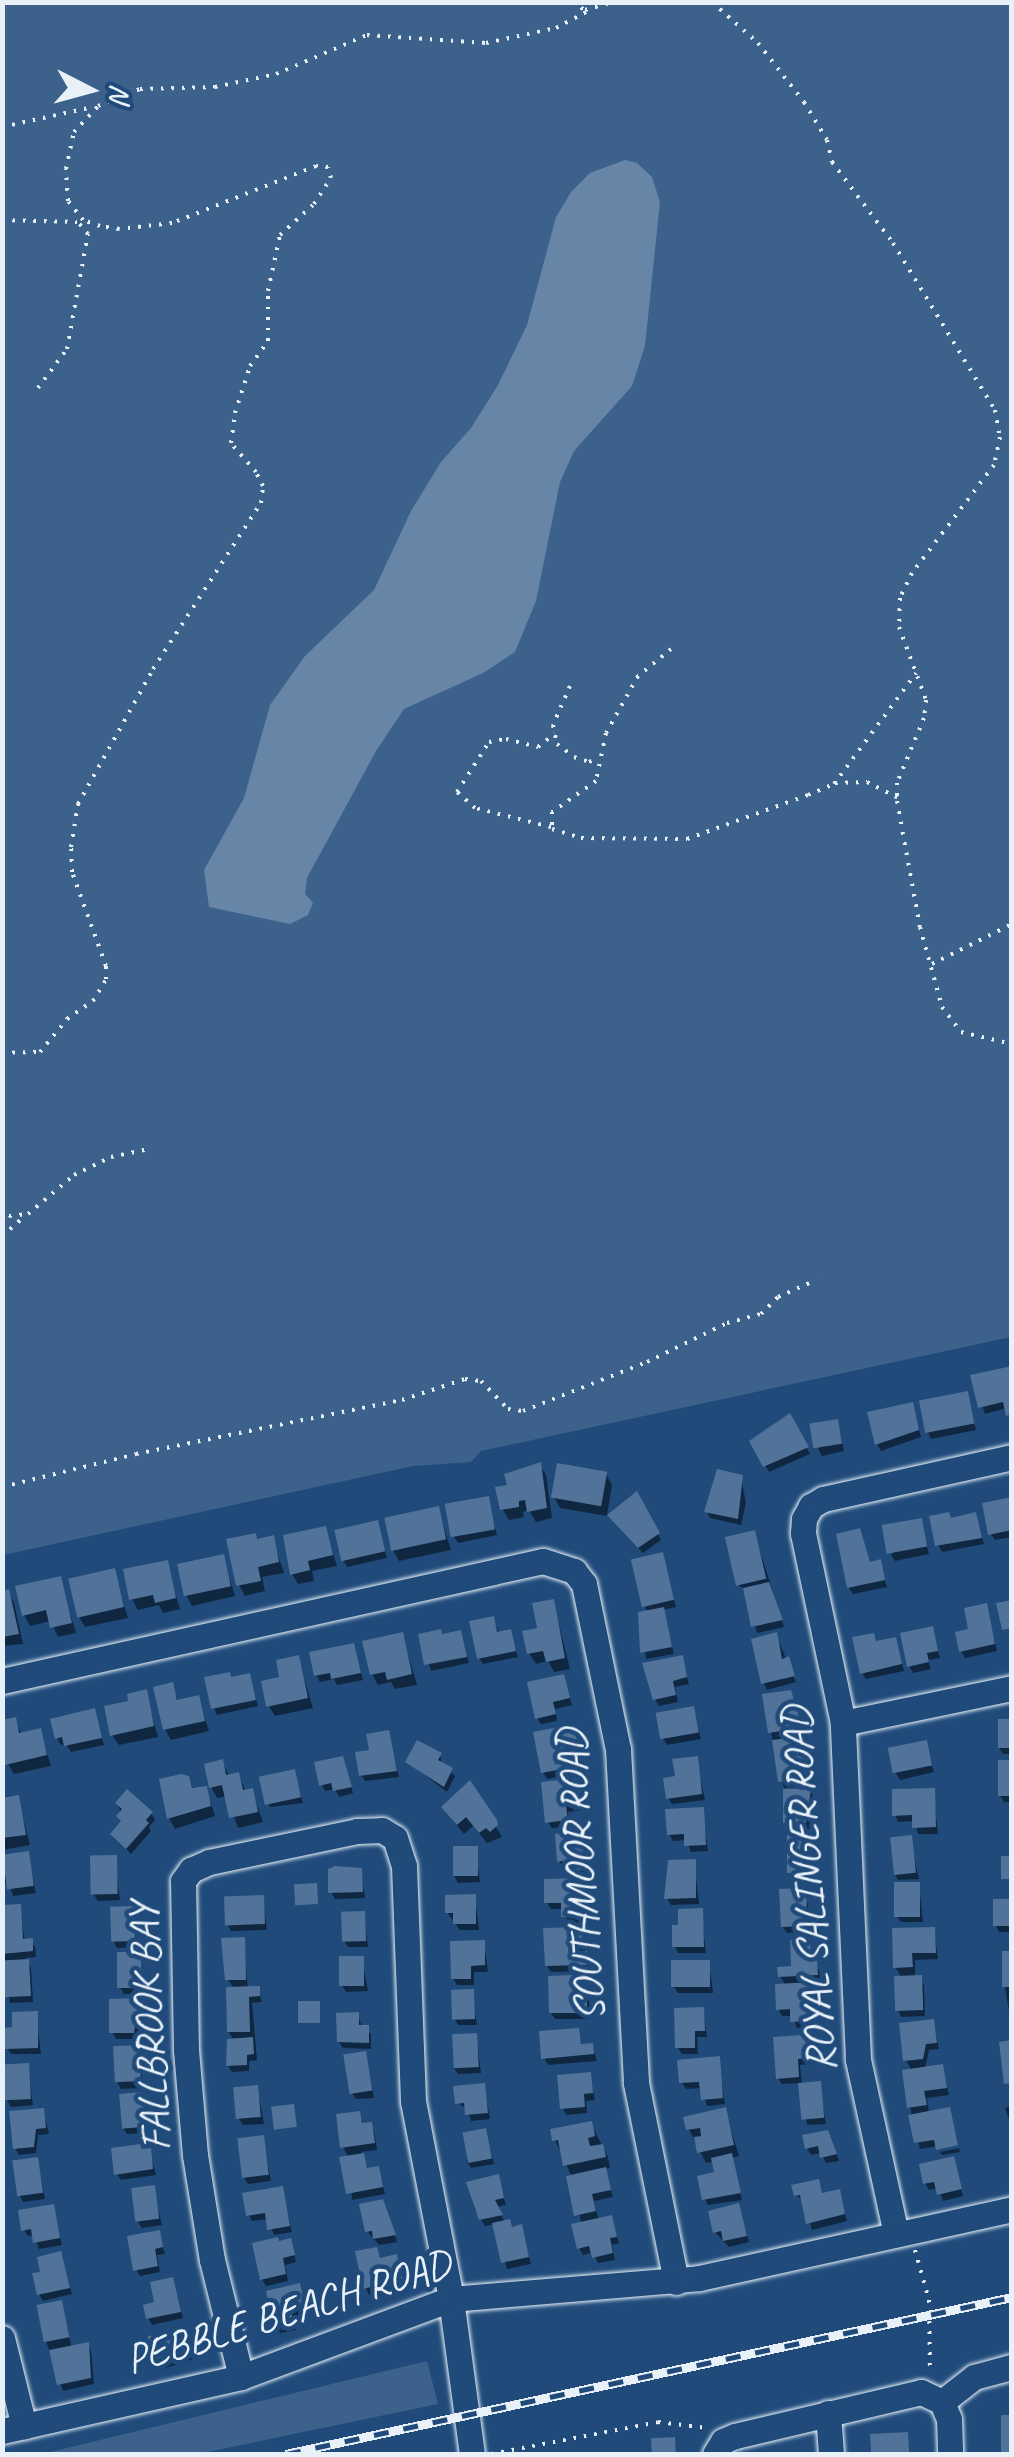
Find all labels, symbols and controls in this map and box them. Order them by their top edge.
north arrow [40,40,140,140]
text: N [102,83,139,104]
street label: ROYAL SALINGER ROAD [771,1703,847,2075]
street label: SOUTHMOOR ROAD [546,1725,616,2025]
street label: FALLBROOK BAY [118,1902,182,2152]
street label: PEBBLE BEACH ROAD [117,2238,459,2386]

